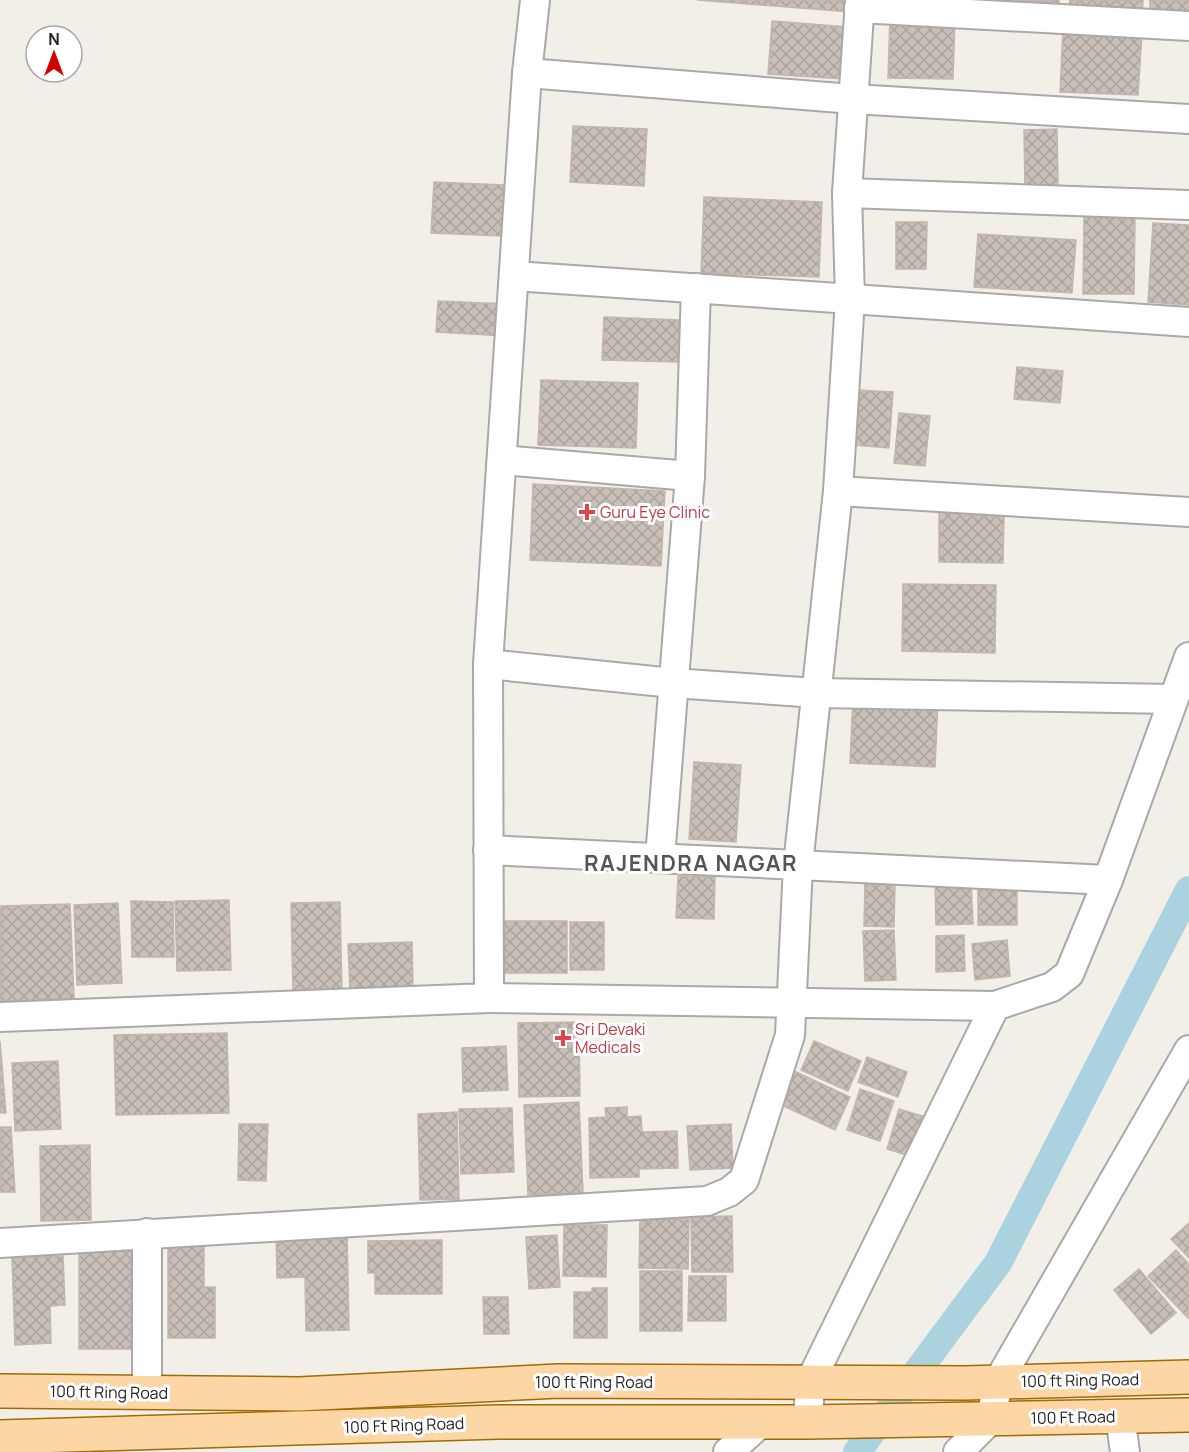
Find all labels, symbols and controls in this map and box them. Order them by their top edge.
north arrow [24,24,84,84]
text: N [48,28,60,50]
place label: Guru Eye Clinic [600,501,710,523]
marker: Guru Eye Clinic [578,503,596,521]
district label: RAJENDRA NAGAR [584,848,798,878]
place label: Sri Devaki Medicals [575,1018,646,1058]
marker: Sri Devaki Medicals [556,1031,570,1045]
street label: 100 ft Ring Road [1021,1368,1139,1392]
street label: 100 ft Ring Road [535,1371,653,1393]
street label: 100 ft Ring Road [50,1380,168,1404]
street label: 100 Ft Road [1031,1405,1115,1429]
street label: 100 Ft Ring Road [343,1412,465,1438]

